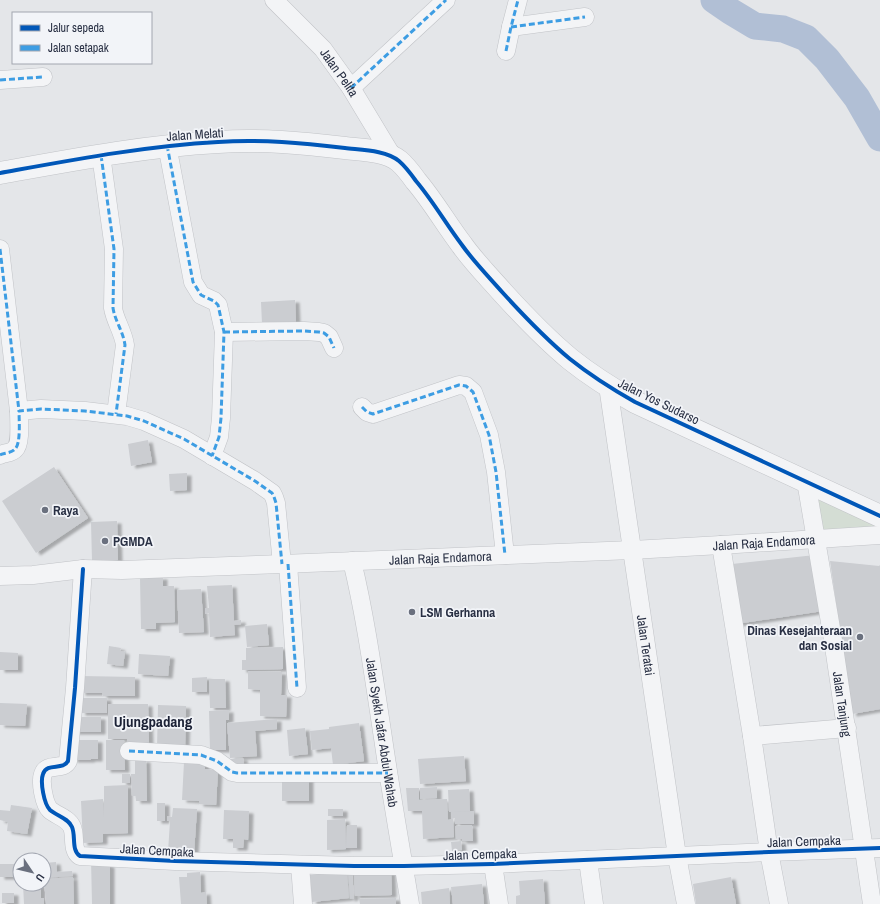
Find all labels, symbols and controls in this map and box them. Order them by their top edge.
legend [12,12,152,64]
text: Jalur sepeda [48,20,105,36]
text: Jalan setapak [48,40,109,56]
street label: Jalan Pelita [316,45,362,100]
street label: Jalan Melati [166,124,224,145]
street label: Jalan Yos Sudarso [615,374,702,429]
place label: Raya [53,502,79,519]
marker: Raya [40,505,50,515]
street label: Jalan Raja Endamora [712,531,816,554]
place label: PGMDA [113,533,153,550]
marker: PGMDA [100,536,110,546]
street label: Jalan Raja Endamora [389,548,492,569]
place label: LSM Gerhanna [420,604,495,621]
marker: LSM Gerhanna [407,607,417,617]
street label: Jalan Teratai [633,614,658,677]
place label: Dinas Kesejahteraan dan Sosial [747,622,852,654]
marker: Dinas Kesejahteraan dan Sosial [855,632,865,642]
street label: Jalan Syekh Jafar Abdul Wahab [362,656,402,809]
street label: Jalan Tanjung [829,670,855,738]
district label: Ujungpadang [114,711,193,732]
street label: Jalan Cempaka [767,832,841,851]
street label: Jalan Cempaka [120,840,194,861]
street label: Jalan Cempaka [443,845,517,864]
north arrow [12,852,52,892]
text: U [33,871,48,884]

